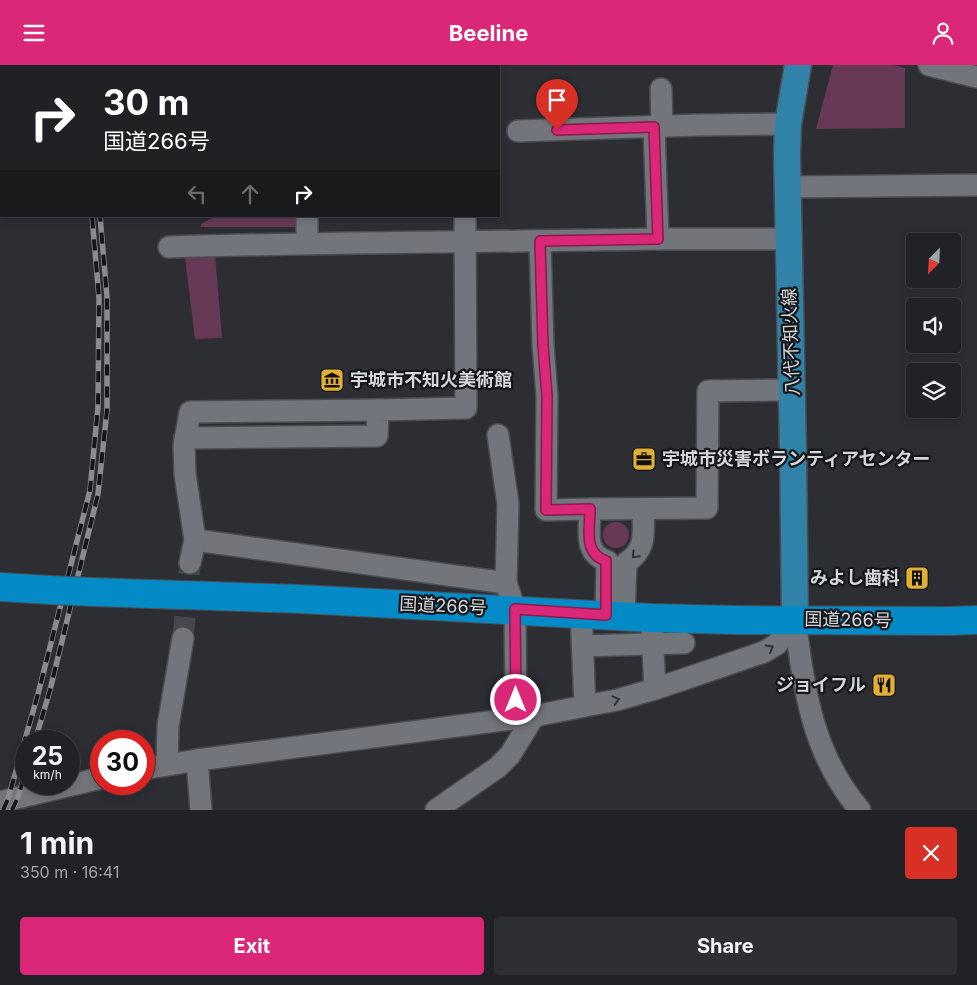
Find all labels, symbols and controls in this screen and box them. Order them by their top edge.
icon: menu [20,19,48,47]
icon: person [929,19,957,47]
text: Beeline [449,20,528,46]
pin [536,79,578,130]
text: 30 m [103,81,189,123]
icon: right [20,85,85,150]
icon: arrive [543,86,571,114]
text: 国道266号 [103,128,210,154]
icon: left [183,180,211,208]
icon: ahead [236,180,264,208]
icon: right [289,180,317,208]
north arrow [906,233,961,287]
map controls [906,233,961,418]
street label: 八代不知火線 [778,288,803,396]
button: sound [906,298,961,353]
button: layers [906,363,961,418]
museum icon: 宇城市不知火美術館 [319,367,345,393]
place label: 宇城市不知火美術館 [350,369,512,390]
office icon: 宇城市災害ボランティアセンター [631,446,657,472]
place label: 宇城市災害ボランティアセンター [662,448,931,469]
one-way arrow [631,549,640,558]
building icon: みよし歯科 [904,565,930,591]
place label: みよし歯科 [810,567,900,588]
street label: 国道266号 [399,593,487,618]
street label: 国道266号 [804,608,892,631]
one-way arrow [764,645,773,655]
restaurant icon: ジョイフル [871,672,897,698]
position arrow [489,673,541,725]
place label: ジョイフル [776,674,866,695]
one-way arrow [611,695,620,706]
speed limit sign: 30 [90,730,155,795]
text: 25 [32,741,63,771]
text: km/h [33,767,62,782]
text: 1 min [20,825,94,861]
button: close [905,827,957,879]
text: 350 m · 16:41 [20,862,119,882]
button: Exit [20,917,484,975]
button: Share [494,917,957,975]

